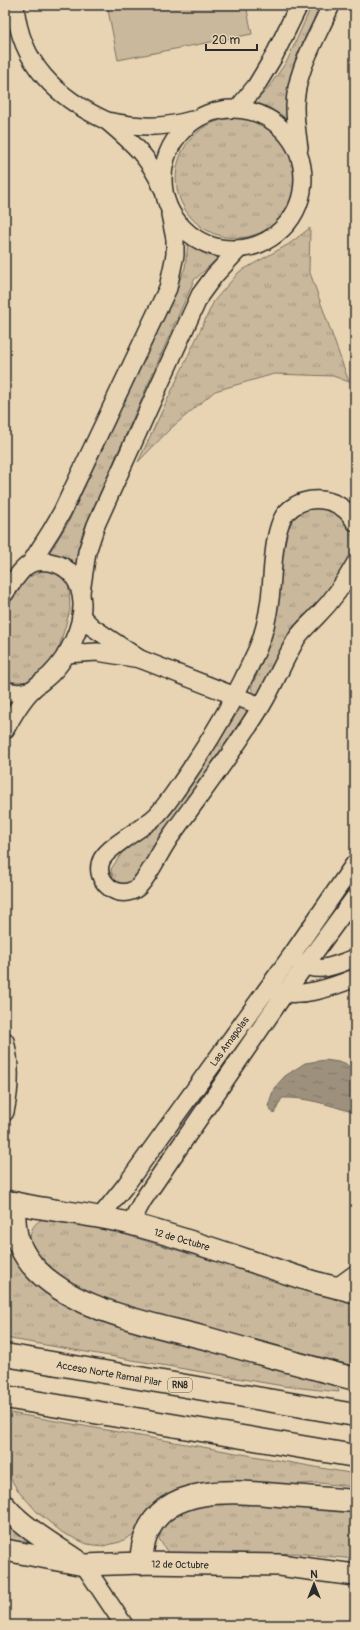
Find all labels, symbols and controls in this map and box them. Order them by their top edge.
scale bar [206,26,257,52]
text: 20 m [212,33,241,48]
street label: Las Amapolas [208,1014,252,1069]
street label: 12 de Octubre [152,1226,211,1254]
street label: Acceso Norte Ramal Pilar [55,1359,163,1389]
road number: RN8 [168,1378,192,1392]
street label: 12 de Octubre [151,1558,209,1572]
north arrow [294,1564,334,1604]
text: N [310,1568,318,1581]

